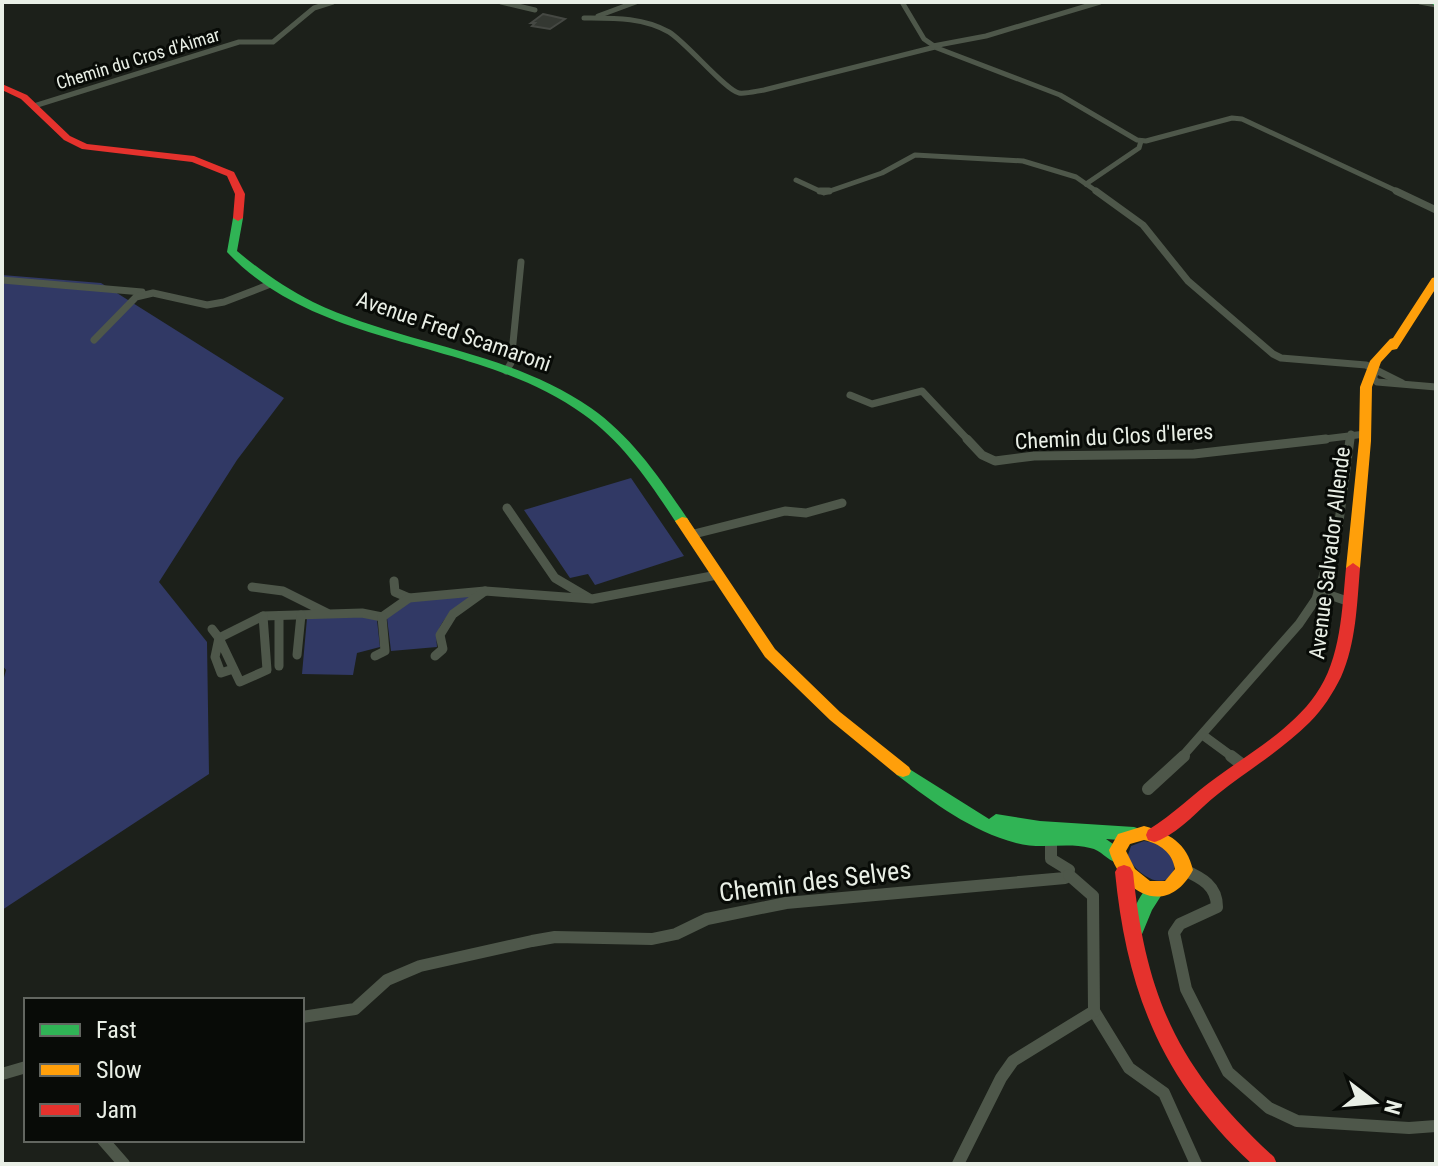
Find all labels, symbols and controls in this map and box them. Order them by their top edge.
street label: Chemin du Cros d'Aimar [54,24,223,93]
street label: Avenue Fred Scamaroni [353,286,554,376]
street label: Chemin du Clos d'Ieres [1014,419,1214,454]
street label: Avenue Salvador Allende [1304,445,1355,661]
street label: Chemin des Selves [717,854,913,908]
legend [24,998,304,1142]
text: Fast [96,1016,137,1044]
text: Slow [96,1056,142,1084]
north arrow [1334,1062,1414,1142]
text: Jam [96,1096,137,1124]
text: N [1379,1097,1407,1117]

